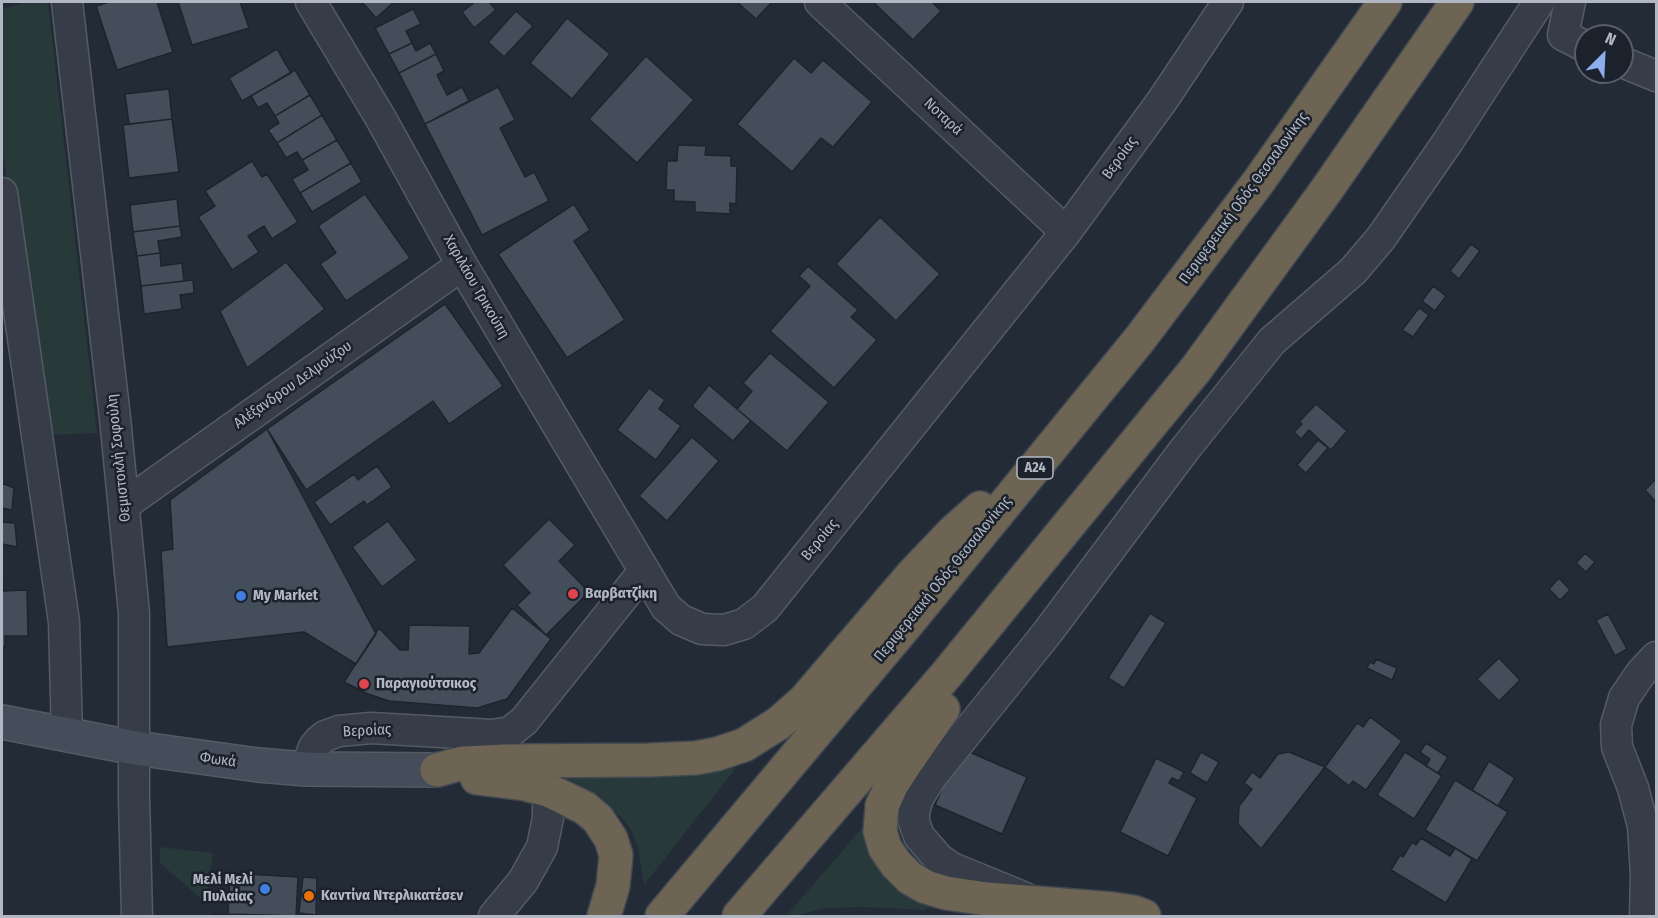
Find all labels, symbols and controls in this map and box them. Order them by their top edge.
north arrow [1574,24,1634,84]
text: N [1602,28,1619,50]
street label: Νοταρά [920,95,966,139]
street label: Περιφερειακή Οδός Θεσσαλονίκης [1176,109,1312,287]
street label: Βεροίας [1099,133,1141,183]
street label: Χαριλάου Τρικούπη [439,232,513,342]
street label: Αλέξανδρου Δελμούζου [230,337,356,433]
street label: Θεμιστοκλή Σοφούλη [103,393,135,523]
road number: Α24 [1017,457,1053,479]
street label: Περιφερειακή Οδός Θεσσαλονίκης [871,492,1015,666]
street label: Βεροίας [798,516,842,564]
place label: Βαρβατζίκη [585,585,657,603]
place label: My Market [253,587,318,605]
marker: Βαρβατζίκη [566,587,580,601]
marker: My Market [234,589,248,603]
place label: Παραγιούτσικος [376,675,476,693]
marker: Παραγιούτσικος [357,677,371,691]
street label: Βεροίας [342,721,392,741]
street label: Φωκά [199,749,237,771]
place label: Μελί Μελί Πυλαίας [193,871,253,906]
marker: Μελί Μελί Πυλαίας [258,882,272,896]
place label: Καντίνα Ντερλικατέσεν [321,887,463,905]
marker: Καντίνα Ντερλικατέσεν [302,889,316,903]

